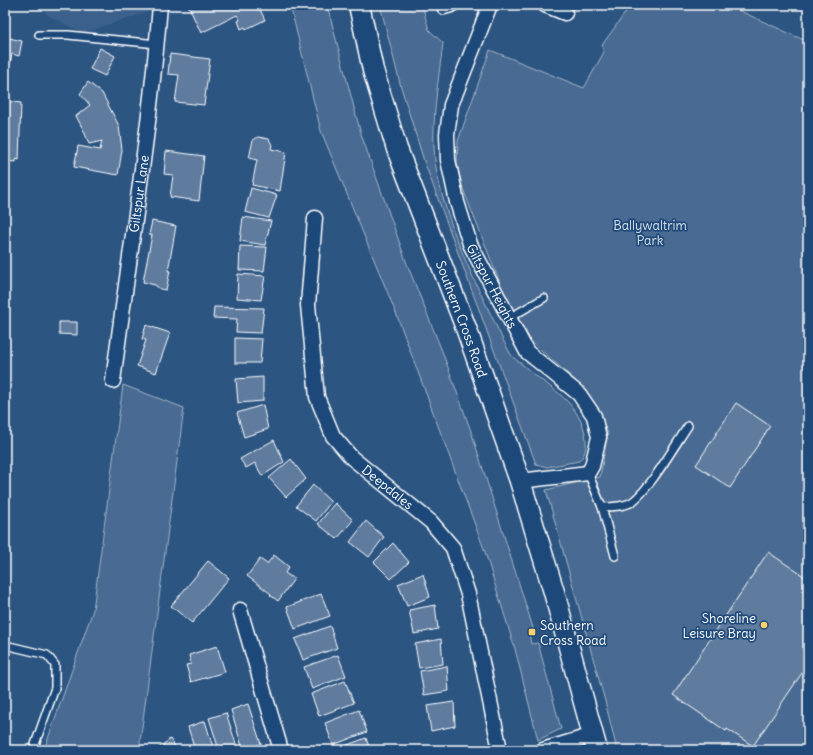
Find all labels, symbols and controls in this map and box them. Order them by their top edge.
street label: Giltspur Lane [125,154,153,234]
park label: Ballywaltrim Park [613,217,687,249]
street label: Giltspur Heights [462,241,521,331]
street label: Southern Cross Road [432,258,491,380]
street label: Deepdales [358,461,417,513]
place label: Shoreline Leisure Bray [682,610,756,642]
place label: Southern Cross Road [540,617,607,649]
marker: Shoreline Leisure Bray [759,620,769,630]
marker: Southern Cross Road [527,627,537,637]

